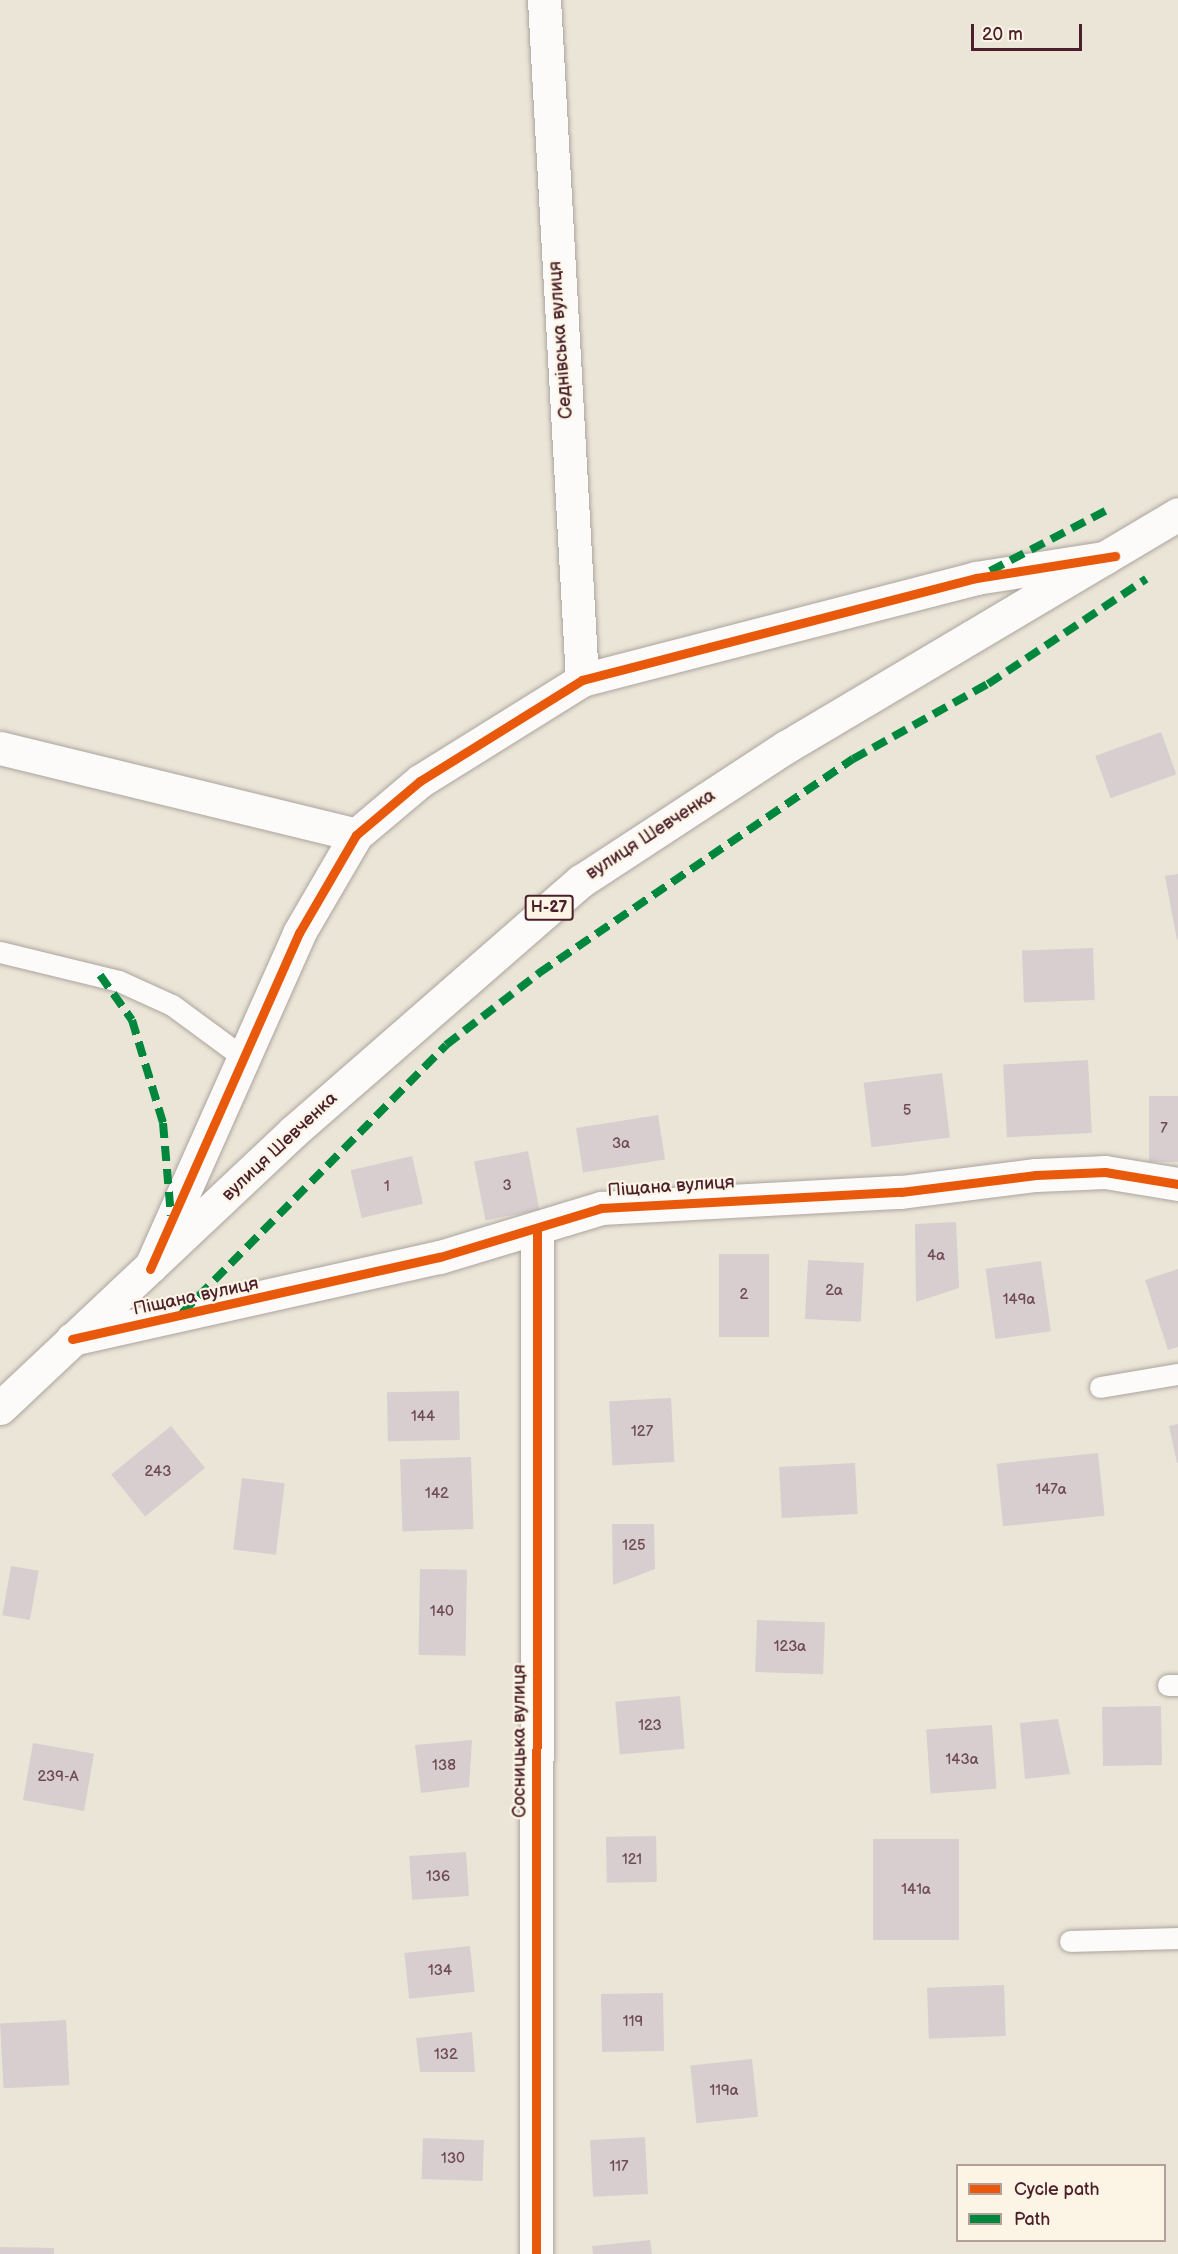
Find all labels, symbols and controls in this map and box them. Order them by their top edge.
scale bar [974,12,1085,50]
text: 20 m [982,24,1023,45]
street label: Седнівська вулиця [545,260,577,420]
street label: вулиця Шевченка [582,785,720,885]
road number: Н-27 [524,895,574,921]
street label: вулиця Шевченка [218,1088,342,1206]
house number: 5 [903,1102,911,1120]
house number: 7 [1160,1120,1168,1138]
house number: 3а [612,1135,630,1153]
street label: Піщана вулиця [607,1172,735,1202]
house number: 3 [502,1177,512,1195]
house number: 1 [384,1178,390,1196]
house number: 4а [927,1247,945,1265]
street label: Піщана вулиця [131,1273,261,1321]
house number: 2а [825,1282,843,1300]
house number: 2 [740,1286,748,1304]
house number: 149а [1003,1291,1035,1309]
house number: 144 [411,1408,435,1426]
house number: 127 [631,1423,653,1441]
house number: 243 [145,1463,171,1481]
house number: 147а [1035,1481,1067,1499]
house number: 142 [425,1485,449,1503]
house number: 125 [622,1537,646,1555]
house number: 140 [430,1603,454,1621]
house number: 123а [774,1638,806,1656]
street label: Сосницька вулиця [509,1664,531,1818]
house number: 123 [638,1717,662,1735]
house number: 143а [945,1751,979,1769]
house number: 138 [432,1757,456,1775]
house number: 239-А [37,1768,79,1786]
house number: 121 [622,1851,642,1869]
house number: 136 [426,1868,450,1886]
house number: 141а [901,1881,931,1899]
house number: 134 [428,1962,452,1980]
house number: 119 [623,2013,643,2031]
house number: 132 [434,2046,458,2064]
house number: 119а [709,2082,739,2100]
house number: 130 [441,2150,465,2168]
house number: 117 [610,2158,628,2176]
legend [956,2164,1166,2242]
text: Cycle path [1014,2179,1100,2200]
text: Path [1014,2209,1050,2230]

